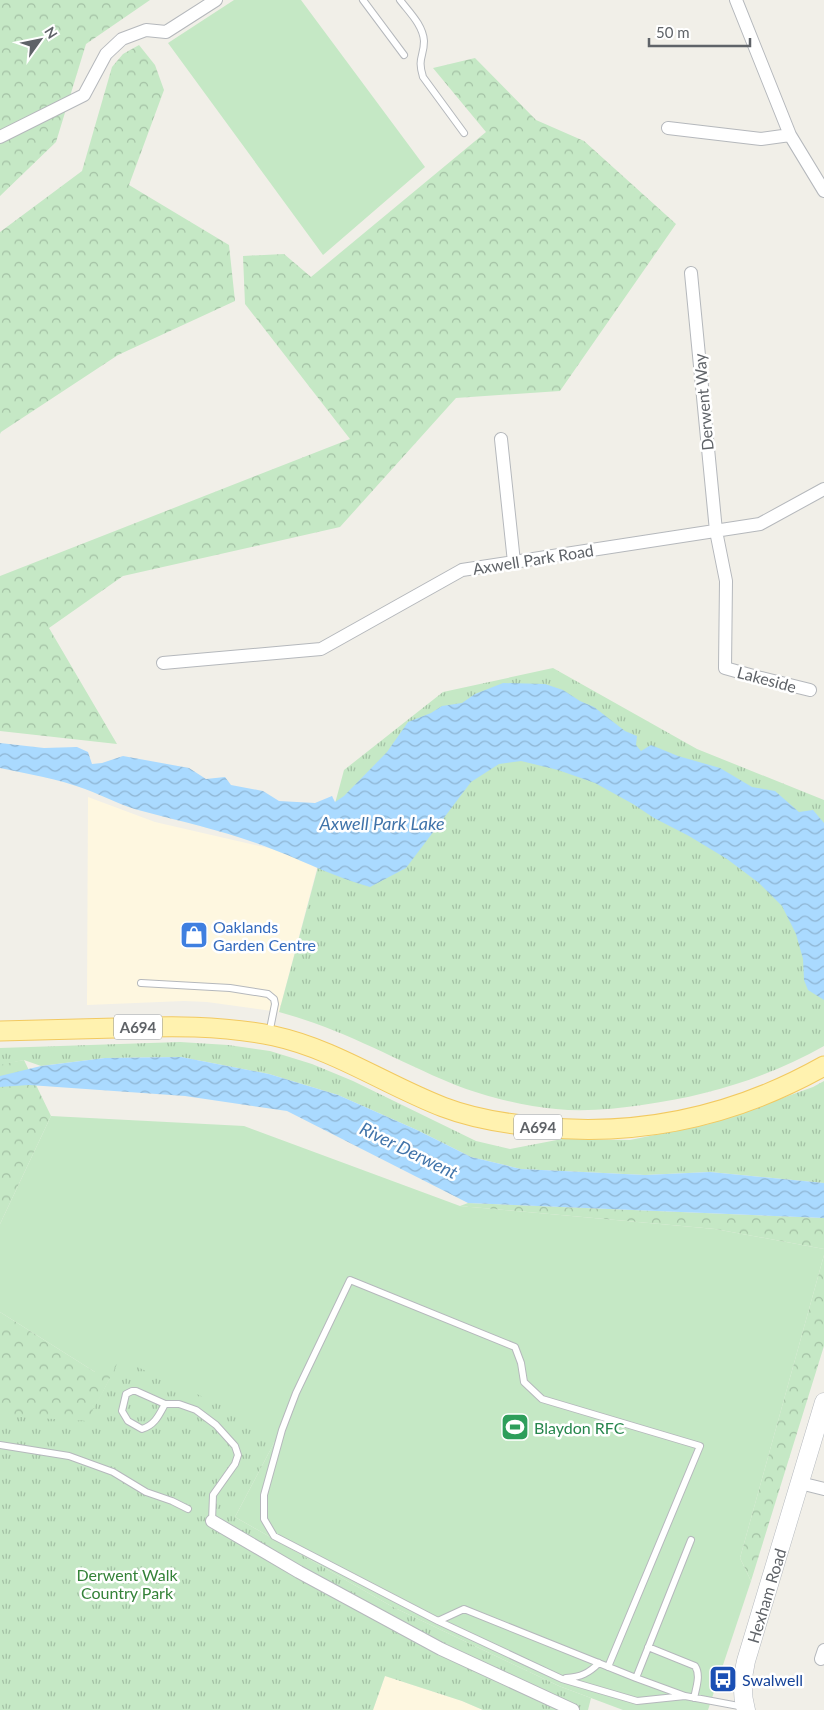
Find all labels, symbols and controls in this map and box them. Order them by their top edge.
north arrow [15,15,65,65]
scale bar [649,15,750,47]
text: N [41,23,61,42]
text: 50 m [656,23,690,41]
street label: Derwent Way [689,352,717,451]
street label: Axwell Park Road [471,540,595,578]
street label: Lakeside [735,662,799,696]
water label: Axwell Park Lake [318,812,445,834]
place label: Oaklands Garden Centre [213,917,316,954]
shop icon: Oaklands Garden Centre [179,920,209,950]
road number: A694 [114,1014,162,1040]
road number: A694 [514,1114,562,1140]
water label: River Derwent [356,1117,462,1183]
sports icon: Blaydon RFC [500,1412,530,1442]
place label: Blaydon RFC [534,1418,625,1437]
street label: Hexham Road [743,1546,789,1645]
park label: Derwent Walk Country Park [76,1565,178,1602]
bus stop icon: Swalwell [708,1664,738,1694]
place label: Swalwell [742,1670,803,1689]

